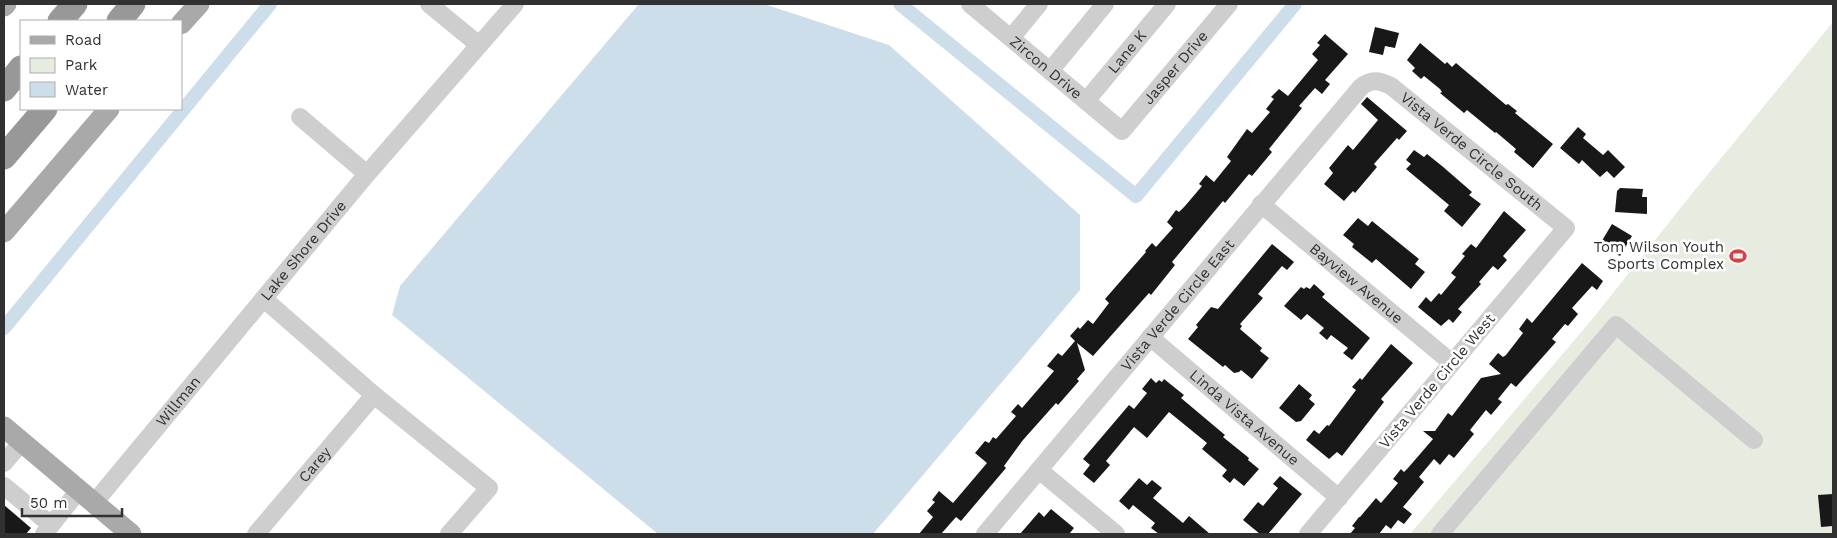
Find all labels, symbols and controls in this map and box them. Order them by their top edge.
legend [20,20,182,110]
street label: Lane K [1104,27,1150,77]
street label: Jasper Drive [1139,27,1212,108]
text: Road [65,31,102,49]
street label: Zircon Drive [1006,32,1086,103]
text: Park [65,56,98,74]
text: Water [65,81,108,99]
street label: Vista Verde Circle South [1397,88,1546,214]
street label: Lake Shore Drive [257,197,350,304]
street label: Vista Verde Circle East [1117,235,1238,375]
place label: Tom Wilson Youth Sports Complex [1594,238,1724,273]
street label: Bayview Avenue [1306,239,1407,327]
sports icon: Tom Wilson Youth Sports Complex [1728,246,1748,266]
street label: Vista Verde Circle West [1375,309,1499,452]
street label: Linda Vista Avenue [1186,366,1303,469]
street label: Willman [152,373,204,430]
street label: Carey [295,443,335,486]
scale bar [22,486,122,518]
text: 50 m [30,494,67,512]

